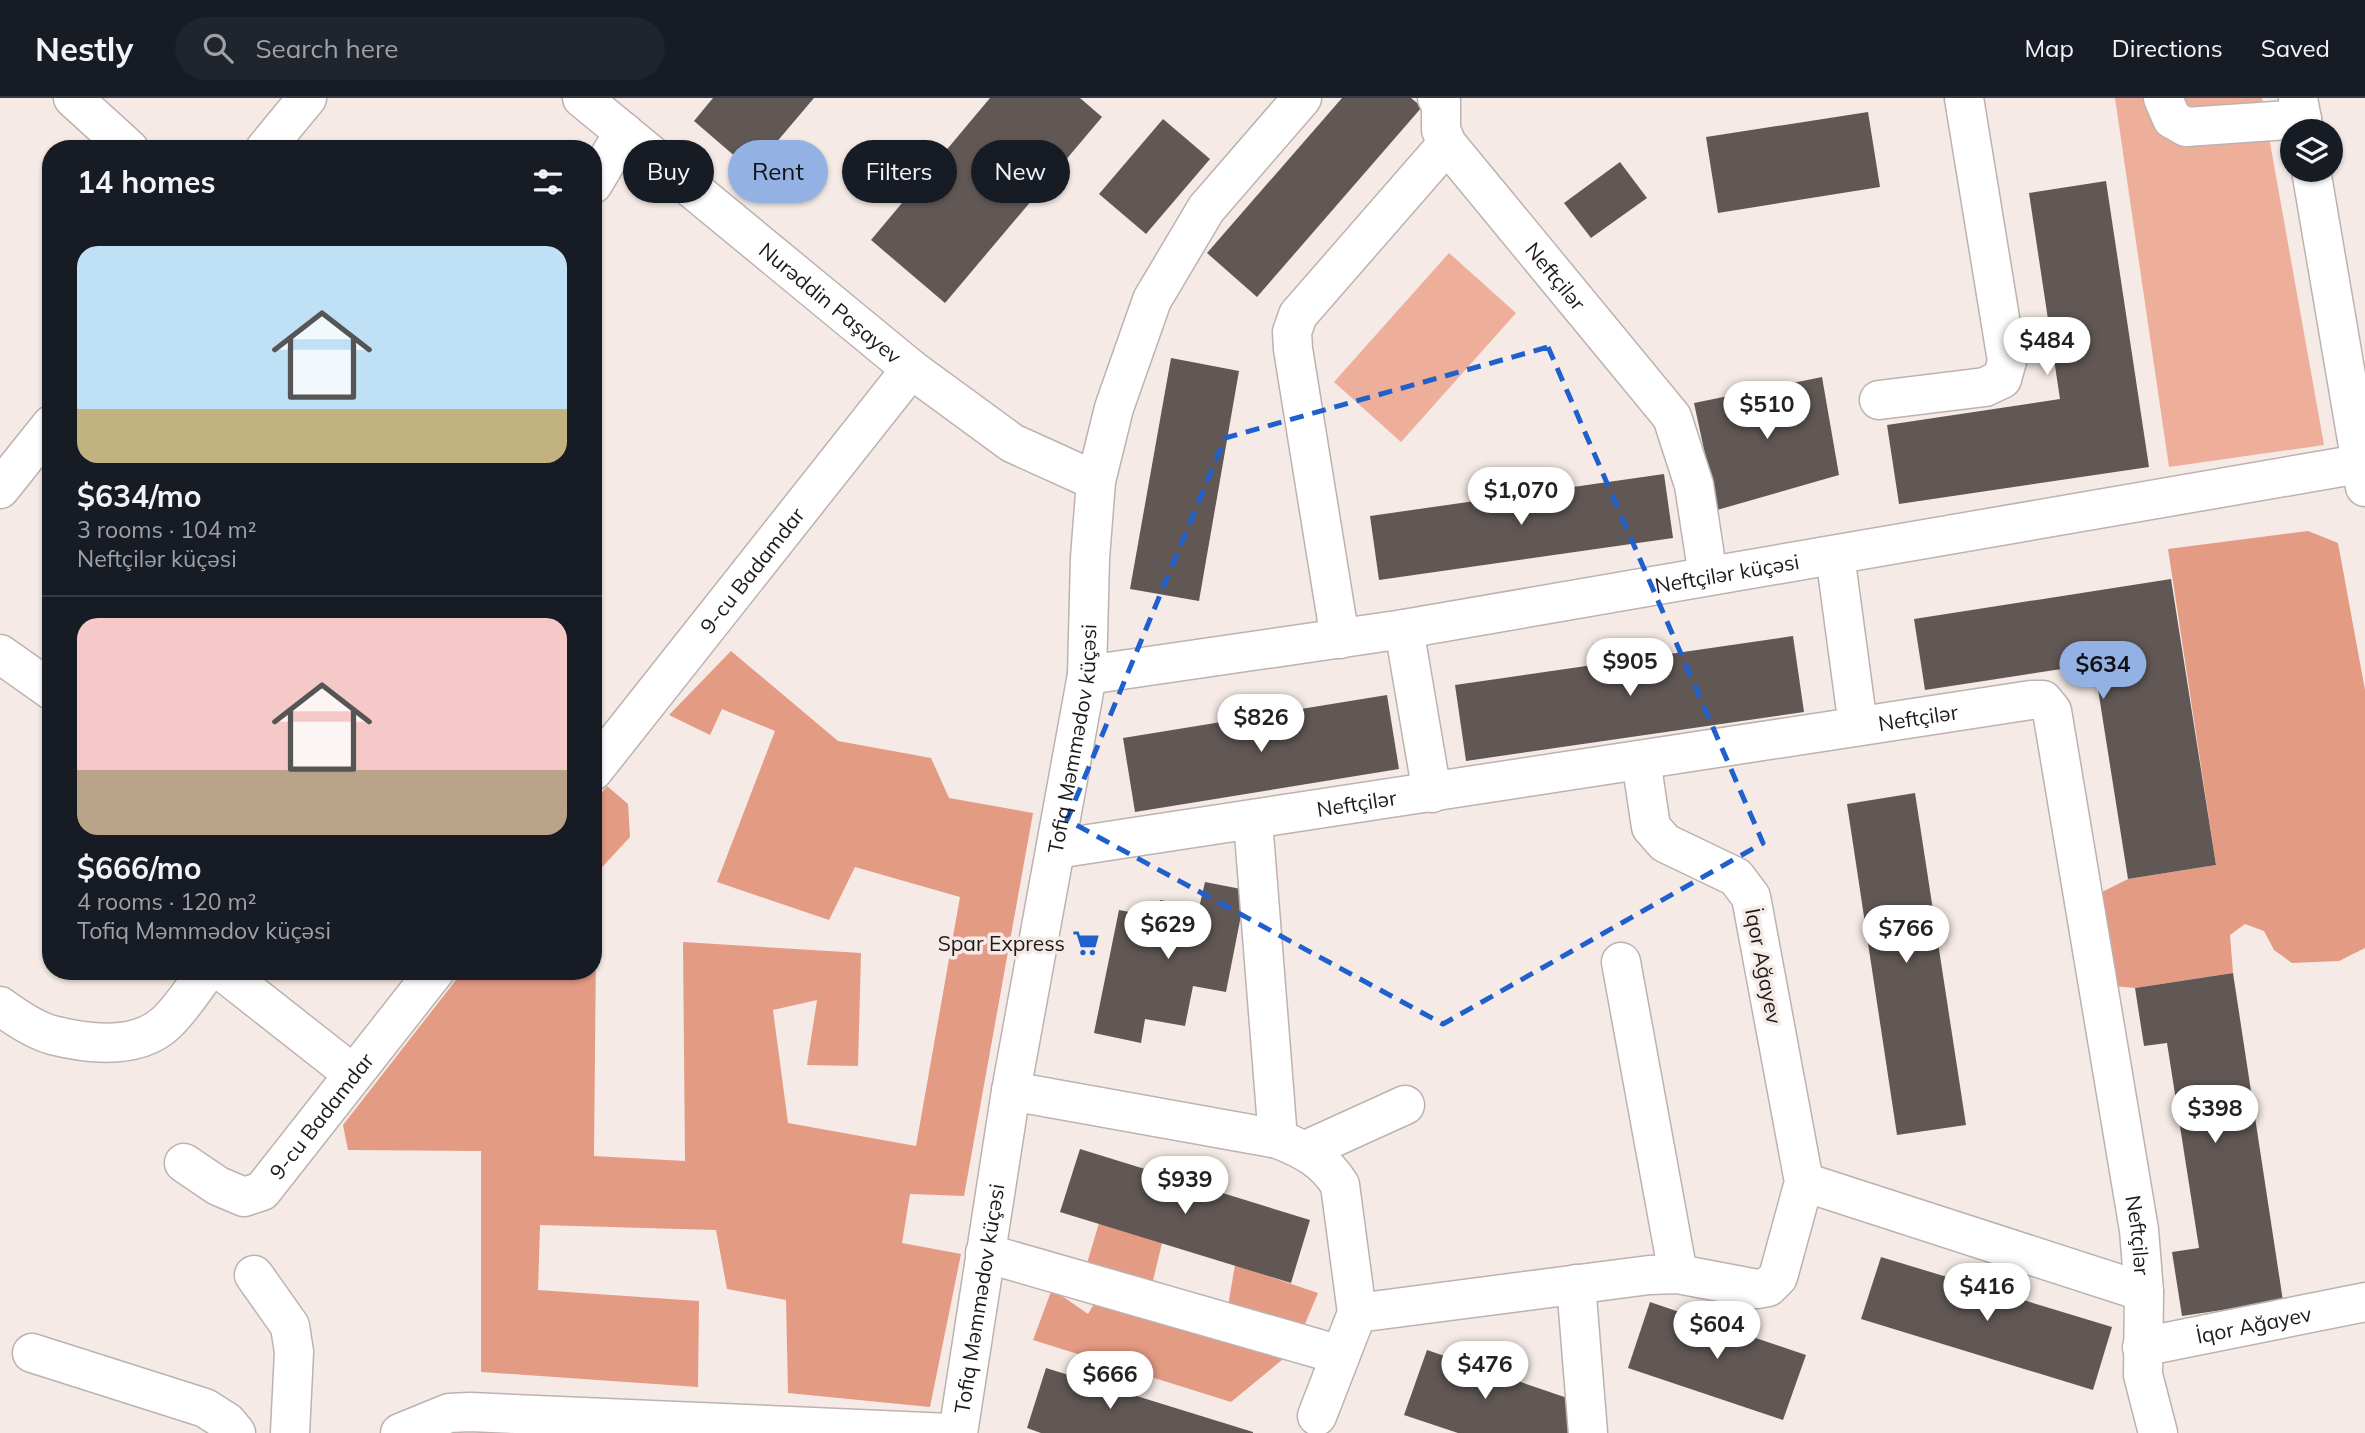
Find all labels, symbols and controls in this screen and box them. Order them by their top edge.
search box [175,17,665,80]
text: Nestly [35,28,133,69]
icon: search [199,29,237,67]
text: Search here [255,32,398,65]
text: Map [2024,33,2074,63]
text: Directions [2112,33,2223,63]
text: Saved [2261,33,2330,63]
map controls [2280,119,2343,182]
button: layers [2280,119,2343,182]
chip: Buy [623,140,714,203]
chip: Rent [728,140,828,203]
chip: Filters [842,140,957,203]
chip: New [971,140,1070,203]
text: 14 homes [77,163,216,201]
icon: filters [529,163,567,201]
street label: Nurəddin Paşayev [754,236,907,369]
street label: Neftçilər [1520,237,1592,316]
icon: home [259,292,385,418]
pin: $484 [2006,317,2088,377]
text: $484 [2019,325,2075,354]
pin: $510 [1726,382,1808,441]
text: $510 [1739,389,1795,418]
pin: $1,070 [1464,468,1578,527]
text: $1,070 [1484,475,1558,504]
text: $634/mo [77,477,201,515]
street label: 9-cu Badamdar [694,502,810,638]
text: 3 rooms · 104 m² [77,515,257,544]
text: Neftçilər küçəsi [77,544,237,573]
street label: Neftçilər küçəsi [1653,548,1801,598]
street label: Tofiq Məmmədov küçəsi [1042,624,1101,855]
pin: $905 [1589,638,1671,698]
pin: $634 [2062,642,2144,701]
text: $905 [1602,646,1658,675]
text: $634 [2075,649,2131,678]
icon: home [259,664,385,790]
pin: $826 [1220,694,1302,754]
street label: Neftçilər [1876,698,1960,736]
text: $826 [1233,702,1289,731]
street label: Neftçilər [1315,784,1399,822]
text: $666/mo [77,849,201,887]
text: 4 rooms · 120 m² [77,887,257,916]
pin: $629 [1127,902,1209,961]
street label: İqor Ağayev [1740,906,1788,1026]
pin: $766 [1865,906,1947,965]
text: $629 [1140,909,1196,938]
text: $766 [1878,913,1934,942]
text: Tofiq Məmmədov küçəsi [77,916,331,945]
supermarket icon: Spar Express [1071,928,1101,958]
place label: Spar Express [938,930,1065,956]
street label: 9-cu Badamdar [264,1047,379,1184]
pin: $398 [2174,1086,2256,1145]
text: $398 [2187,1093,2243,1122]
pin: $939 [1144,1156,1226,1216]
text: $939 [1157,1164,1213,1193]
street label: Tofiq Məmmədov küçəsi [948,1182,1009,1415]
street label: Neftçilər [2120,1193,2156,1277]
pin: $416 [1946,1264,2028,1323]
text: $416 [1959,1271,2015,1300]
street label: İqor Ağayev [2194,1300,2314,1349]
pin: $604 [1676,1302,1758,1361]
text: $604 [1689,1309,1745,1338]
pin: $476 [1444,1342,1526,1401]
text: $476 [1457,1349,1513,1378]
pin: $666 [1069,1352,1151,1411]
text: $666 [1082,1359,1138,1388]

